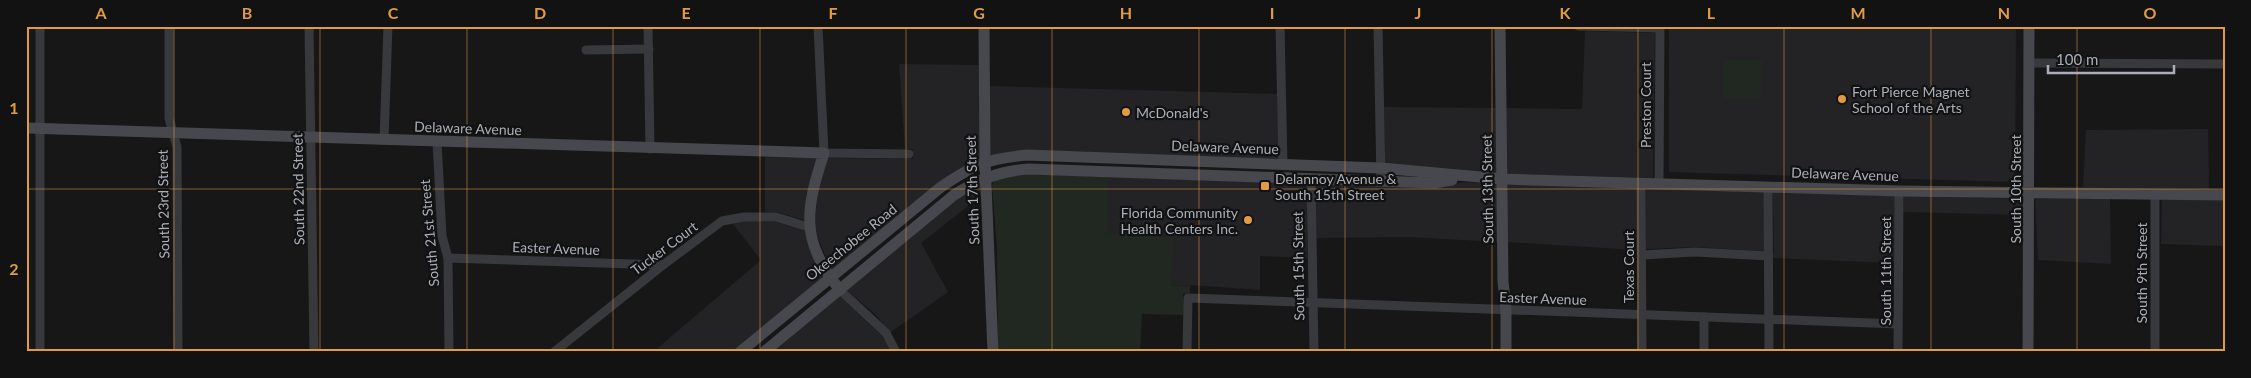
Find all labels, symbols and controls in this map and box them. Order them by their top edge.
text: A [94,3,107,22]
text: B [242,3,252,22]
text: C [388,3,399,22]
text: D [534,3,546,22]
text: E [681,3,691,22]
text: F [828,3,838,22]
text: G [973,3,985,22]
text: H [1120,3,1132,22]
text: I [1270,3,1274,22]
text: J [1415,3,1421,22]
text: K [1560,3,1572,22]
text: L [1707,3,1716,22]
text: M [1850,3,1866,22]
text: N [1998,3,2010,22]
text: O [2144,3,2157,22]
scale bar [2048,42,2175,74]
text: 100 m [2056,50,2098,68]
street label: Preston Court [1637,62,1654,148]
place label: Fort Pierce Magnet School of the Arts [1852,83,1970,116]
marker: Fort Pierce Magnet School of the Arts [1836,93,1848,105]
text: 1 [9,98,19,117]
place label: McDonald's [1136,104,1209,121]
marker: McDonald's [1120,106,1132,118]
street label: Delaware Avenue [414,118,522,138]
street label: South 22nd Street [289,133,307,245]
street label: South 13th Street [1478,134,1496,244]
street label: South 10th Street [2007,134,2024,244]
street label: South 17th Street [962,135,982,245]
street label: Delaware Avenue [1171,137,1279,157]
street label: South 23rd Street [154,149,172,259]
street label: Delaware Avenue [1791,164,1899,184]
place label: Delannoy Avenue & South 15th Street [1275,170,1396,203]
street label: South 21st Street [416,179,442,287]
marker: Delannoy Avenue & South 15th Street [1259,180,1271,192]
street label: Okeechobee Road [802,200,900,284]
place label: Florida Community Health Centers Inc. [1120,204,1239,237]
street label: South 15th Street [1289,211,1307,321]
marker: Florida Community Health Centers Inc. [1242,214,1254,226]
street label: South 11th Street [1877,216,1894,326]
street label: Tucker Court [627,217,701,279]
street label: South 9th Street [2133,222,2150,324]
street label: Texas Court [1620,231,1637,303]
street label: Easter Avenue [512,238,600,258]
text: 2 [9,259,19,278]
street label: Easter Avenue [1499,288,1587,308]

